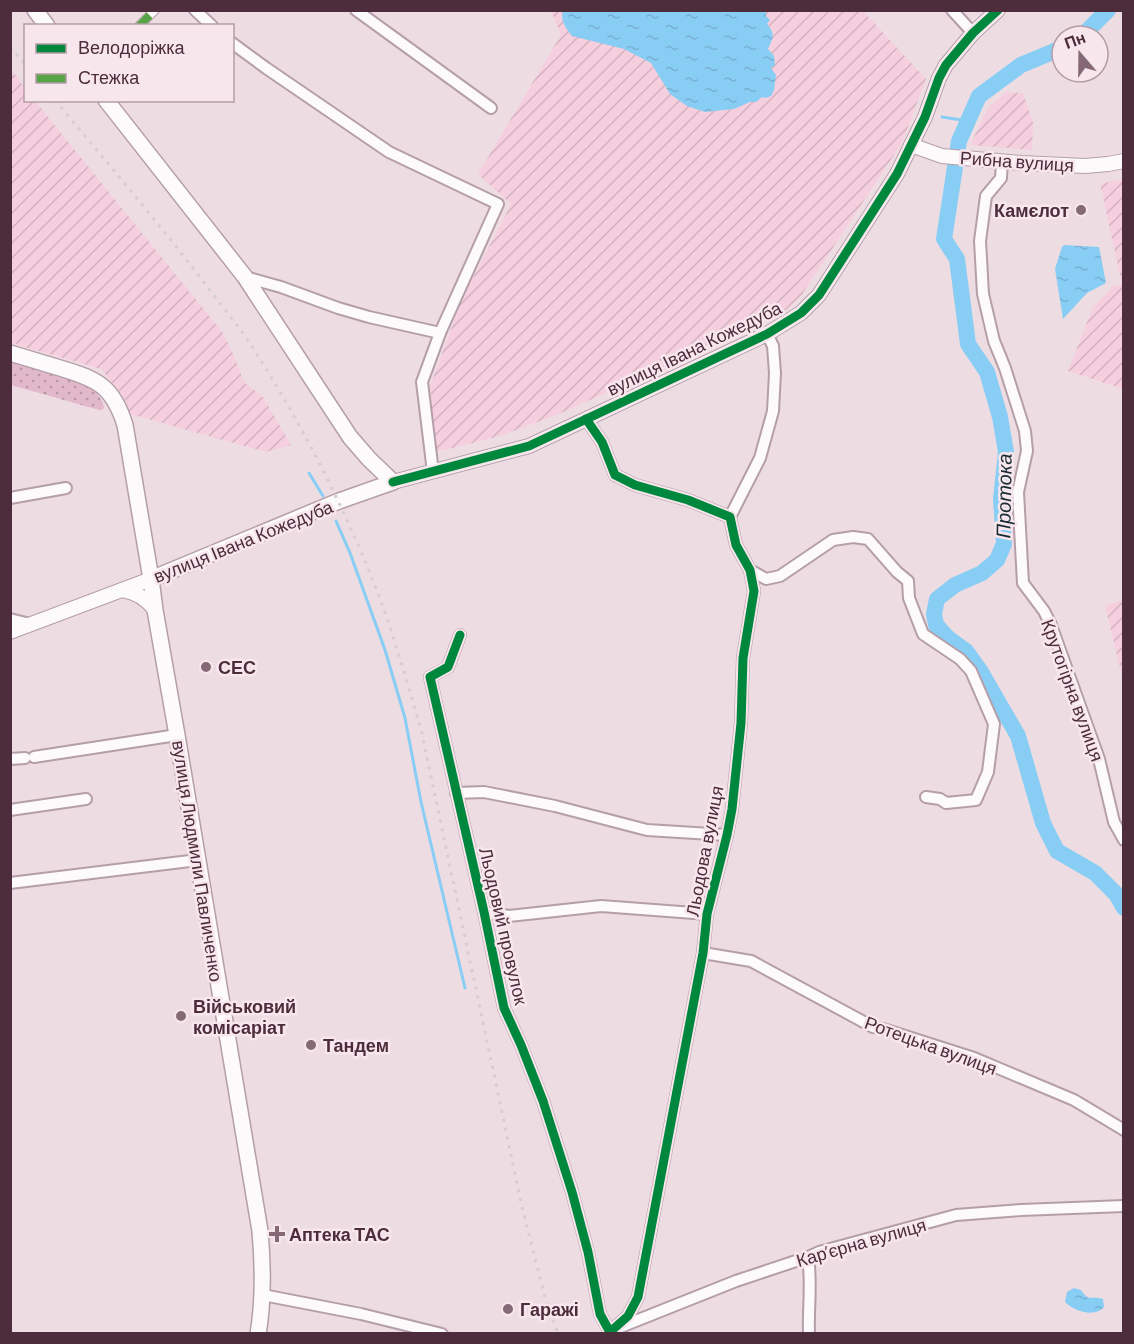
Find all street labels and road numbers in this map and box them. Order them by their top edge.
street label: Рибна вулиця [959,146,1075,176]
street label: вулиця Івана Кожедуба [603,296,786,400]
street label: вулиця Івана Кожедуба [150,495,337,587]
street label: Крутогірна вулиця [1037,616,1109,764]
street label: вулиця Людмили Павличенко [168,739,228,983]
street label: Льодова вулиця [681,784,727,918]
street label: Льодовий провулок [475,845,533,1007]
street label: Ротецька вулиця [862,1011,1000,1079]
street label: Карʼєрна вулиця [793,1213,929,1271]

